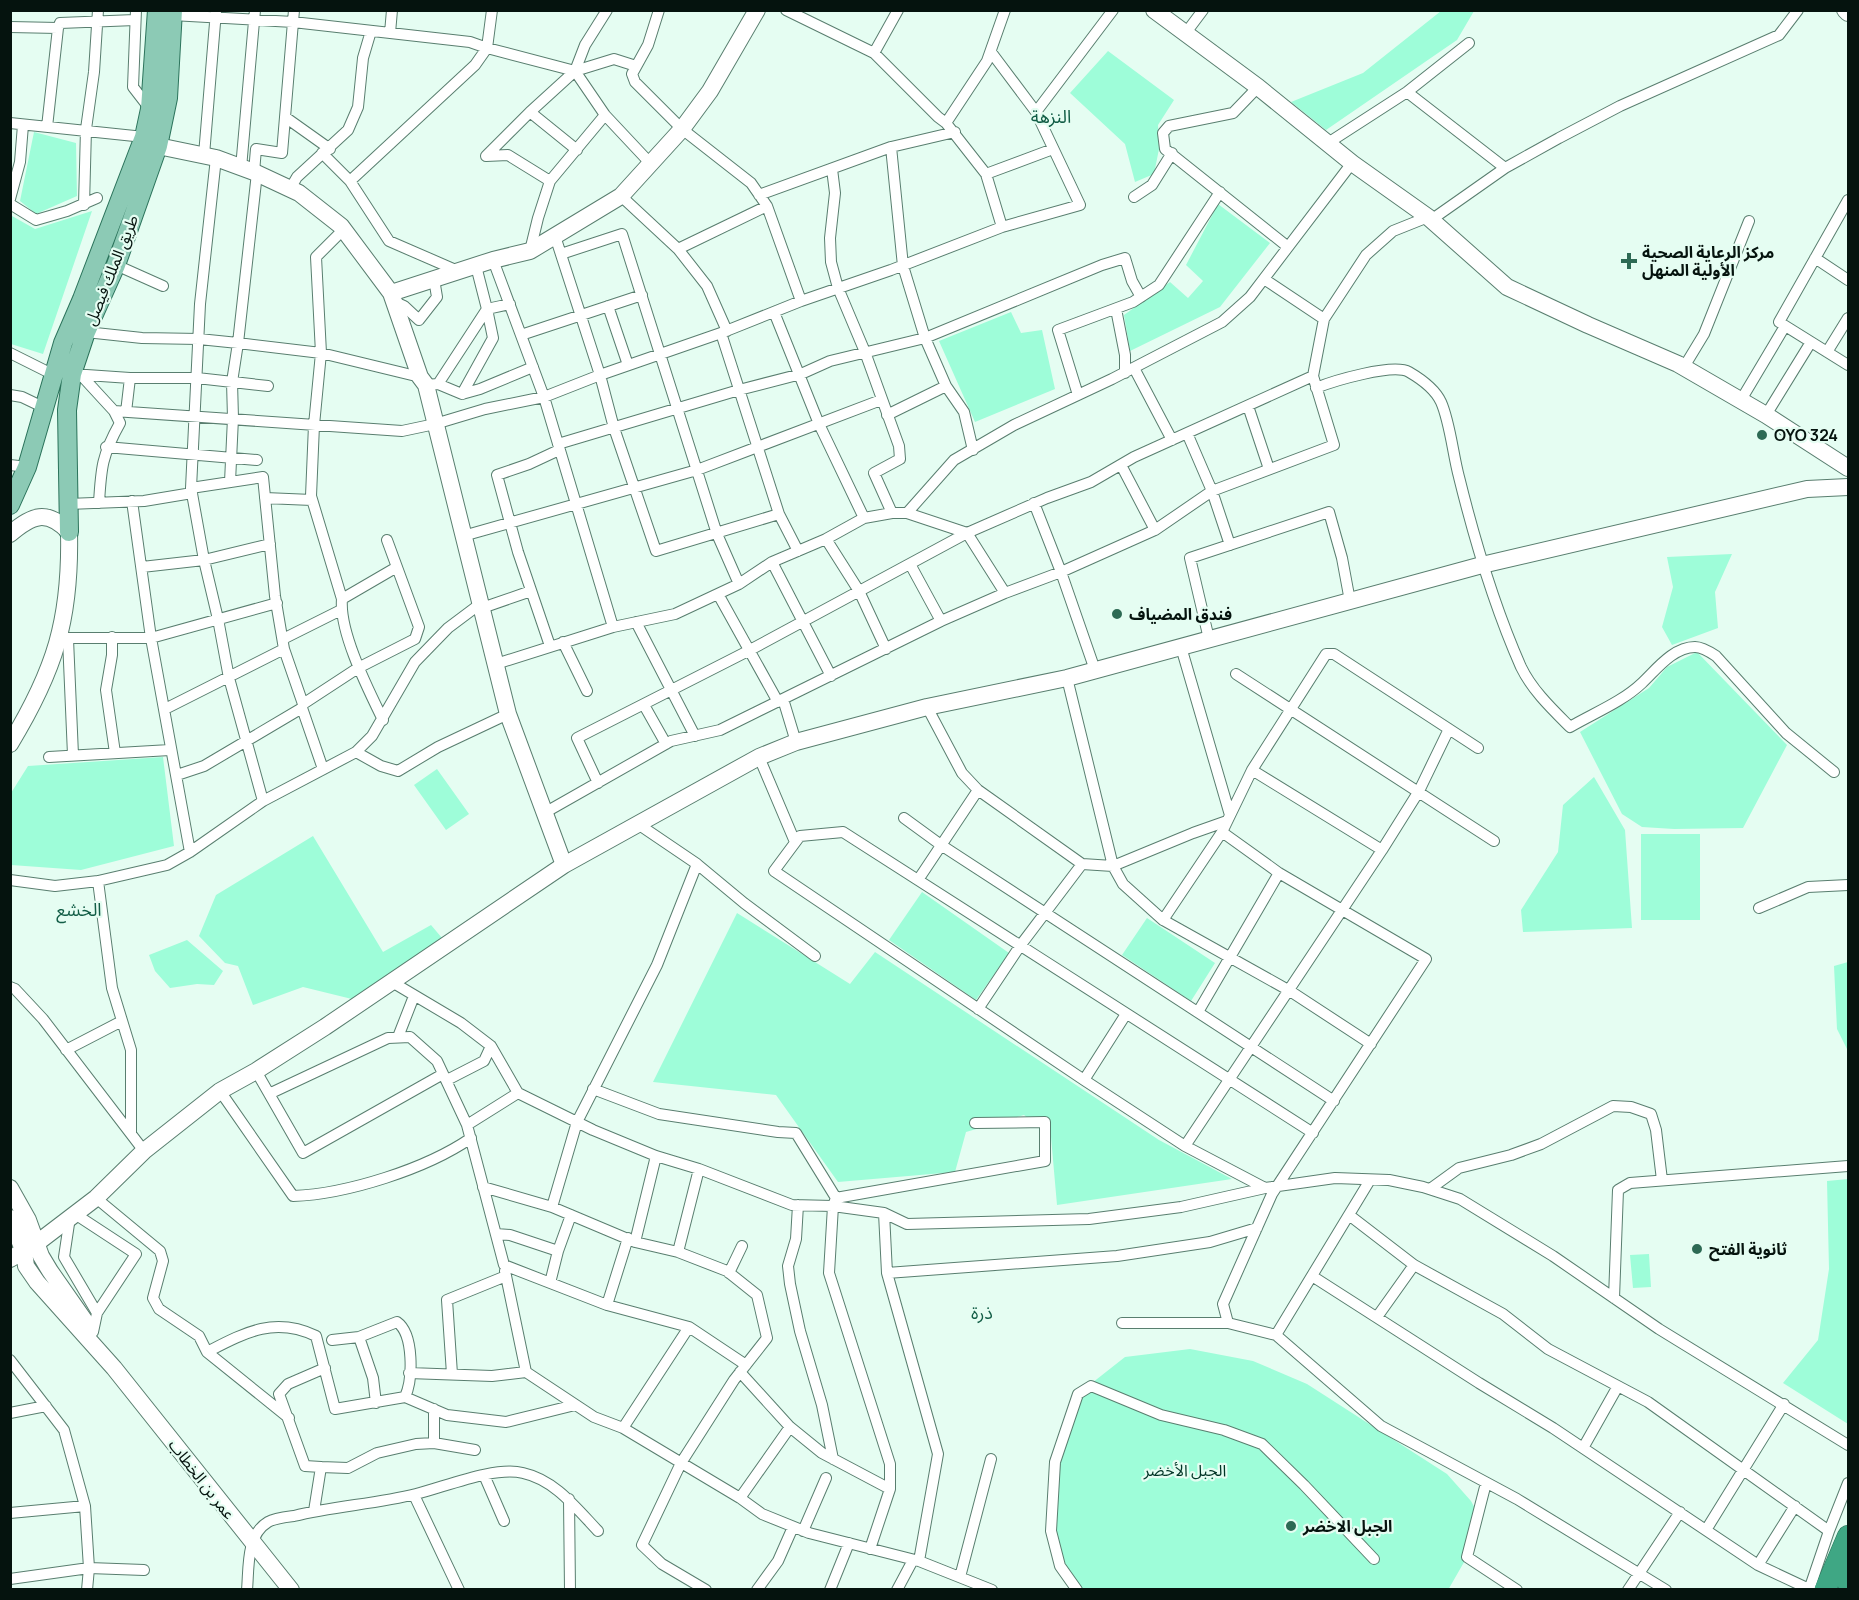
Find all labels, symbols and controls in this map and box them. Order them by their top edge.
district label: النزهة [1031,104,1071,128]
street label: طريق الملك فيصل [79,211,143,329]
place label: مركز الرعاية الصحية الأولية المنهل [1642,241,1774,281]
marker: مركز الرعاية الصحية الأولية المنهل [1620,252,1638,270]
place label: OYO 324 [1774,424,1838,446]
marker: OYO 324 [1755,428,1769,442]
place label: فندق المضياف [1129,603,1232,625]
marker: فندق المضياف [1110,607,1124,621]
district label: الخشع [56,897,102,924]
place label: ثانوية الفتح [1709,1238,1787,1262]
marker: ثانوية الفتح [1690,1242,1704,1256]
district label: ذرة [971,1300,993,1324]
street label: عمر بن الخطاب [164,1434,240,1524]
park label: الجبل الأخضر [1143,1459,1226,1481]
place label: الجبل الاخضر [1302,1515,1392,1537]
marker: الجبل الاخضر [1284,1519,1298,1533]

